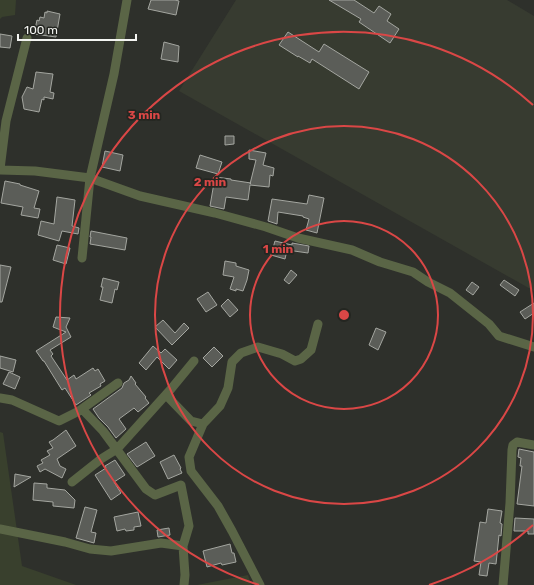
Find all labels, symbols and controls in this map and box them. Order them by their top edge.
scale bar [18,16,136,42]
text: 100 m [24,23,58,37]
text: 3 min [128,108,161,122]
text: 2 min [194,175,227,189]
text: 1 min [263,242,294,256]
centre of rings [337,308,351,322]

